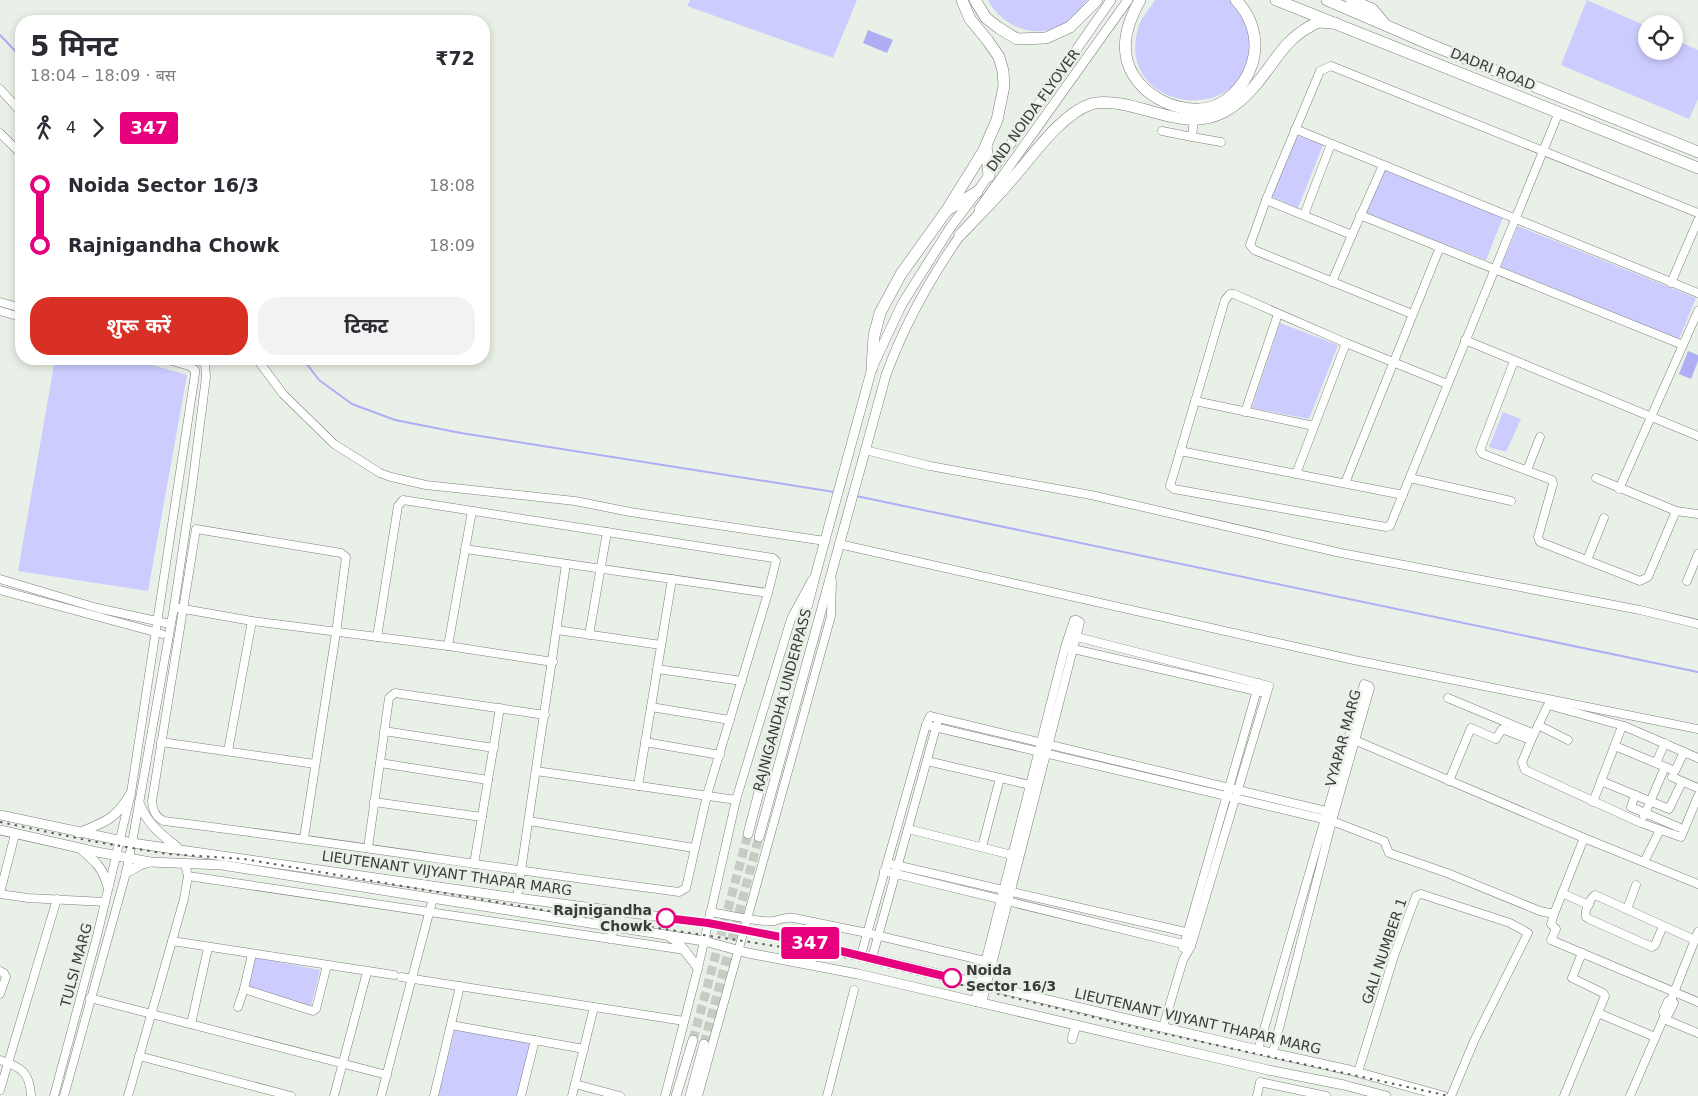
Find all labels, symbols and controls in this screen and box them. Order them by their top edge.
map controls [1638,15,1683,60]
button: locate [1638,15,1683,60]
text: 5 मिनट [30,30,118,63]
street label: DND NOIDA FLYOVER [983,45,1083,174]
street label: DADRI ROAD [1448,45,1538,93]
text: ₹72 [435,47,475,69]
text: 18:04 – 18:09 · बस [30,66,176,85]
icon: walk [30,114,58,142]
icon: forward [84,114,112,142]
text: 347 [130,117,168,138]
text: 4 [66,118,76,137]
text: Noida Sector 16/3 [68,174,259,196]
text: 18:08 [429,176,475,195]
text: Rajnigandha Chowk [68,234,279,256]
text: 18:09 [429,236,475,255]
button: शुरू करें [30,297,248,355]
button: टिकट [258,297,475,355]
street label: RAJNIGANDHA UNDERPASS [750,607,814,793]
street label: VYAPAR MARG [1322,688,1364,788]
street label: LIEUTENANT VIJYANT THAPAR MARG [321,848,573,898]
street label: GALI NUMBER 1 [1358,896,1410,1006]
place label: Rajnigandha Chowk [553,902,653,934]
marker: Rajnigandha Chowk [656,908,676,928]
street label: TULSI MARG [57,921,95,1010]
line badge: 347 [781,927,839,959]
text: 347 [791,932,829,953]
place label: Noida Sector 16/3 [966,962,1056,994]
marker: Noida Sector 16/3 [942,968,962,988]
street label: LIEUTENANT VIJYANT THAPAR MARG [1073,985,1323,1057]

